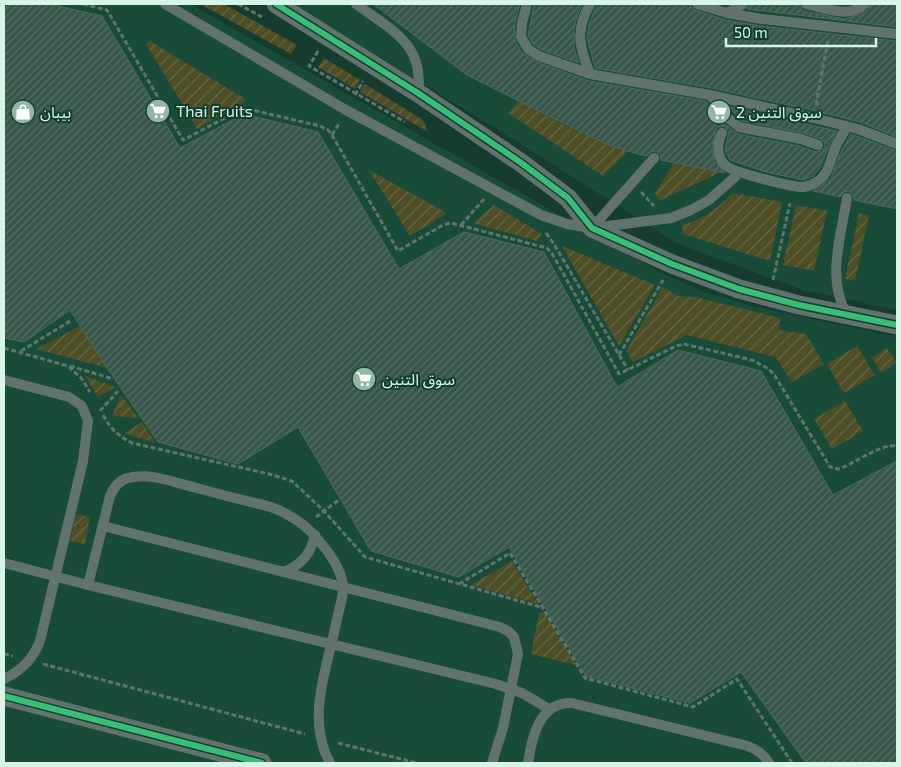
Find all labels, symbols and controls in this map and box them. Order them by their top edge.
scale bar [726,15,876,47]
text: 50 m [734,23,768,41]
supermarket icon: Thai Fruits [145,98,171,124]
shop icon: بيبان [10,99,36,125]
supermarket icon: سوق التنين 2 [706,99,732,125]
place label: Thai Fruits [176,101,253,120]
place label: بيبان [40,102,71,122]
place label: سوق التنين 2 [736,102,822,122]
supermarket icon: سوق التنين [351,366,377,392]
place label: سوق التنين [382,369,455,389]

